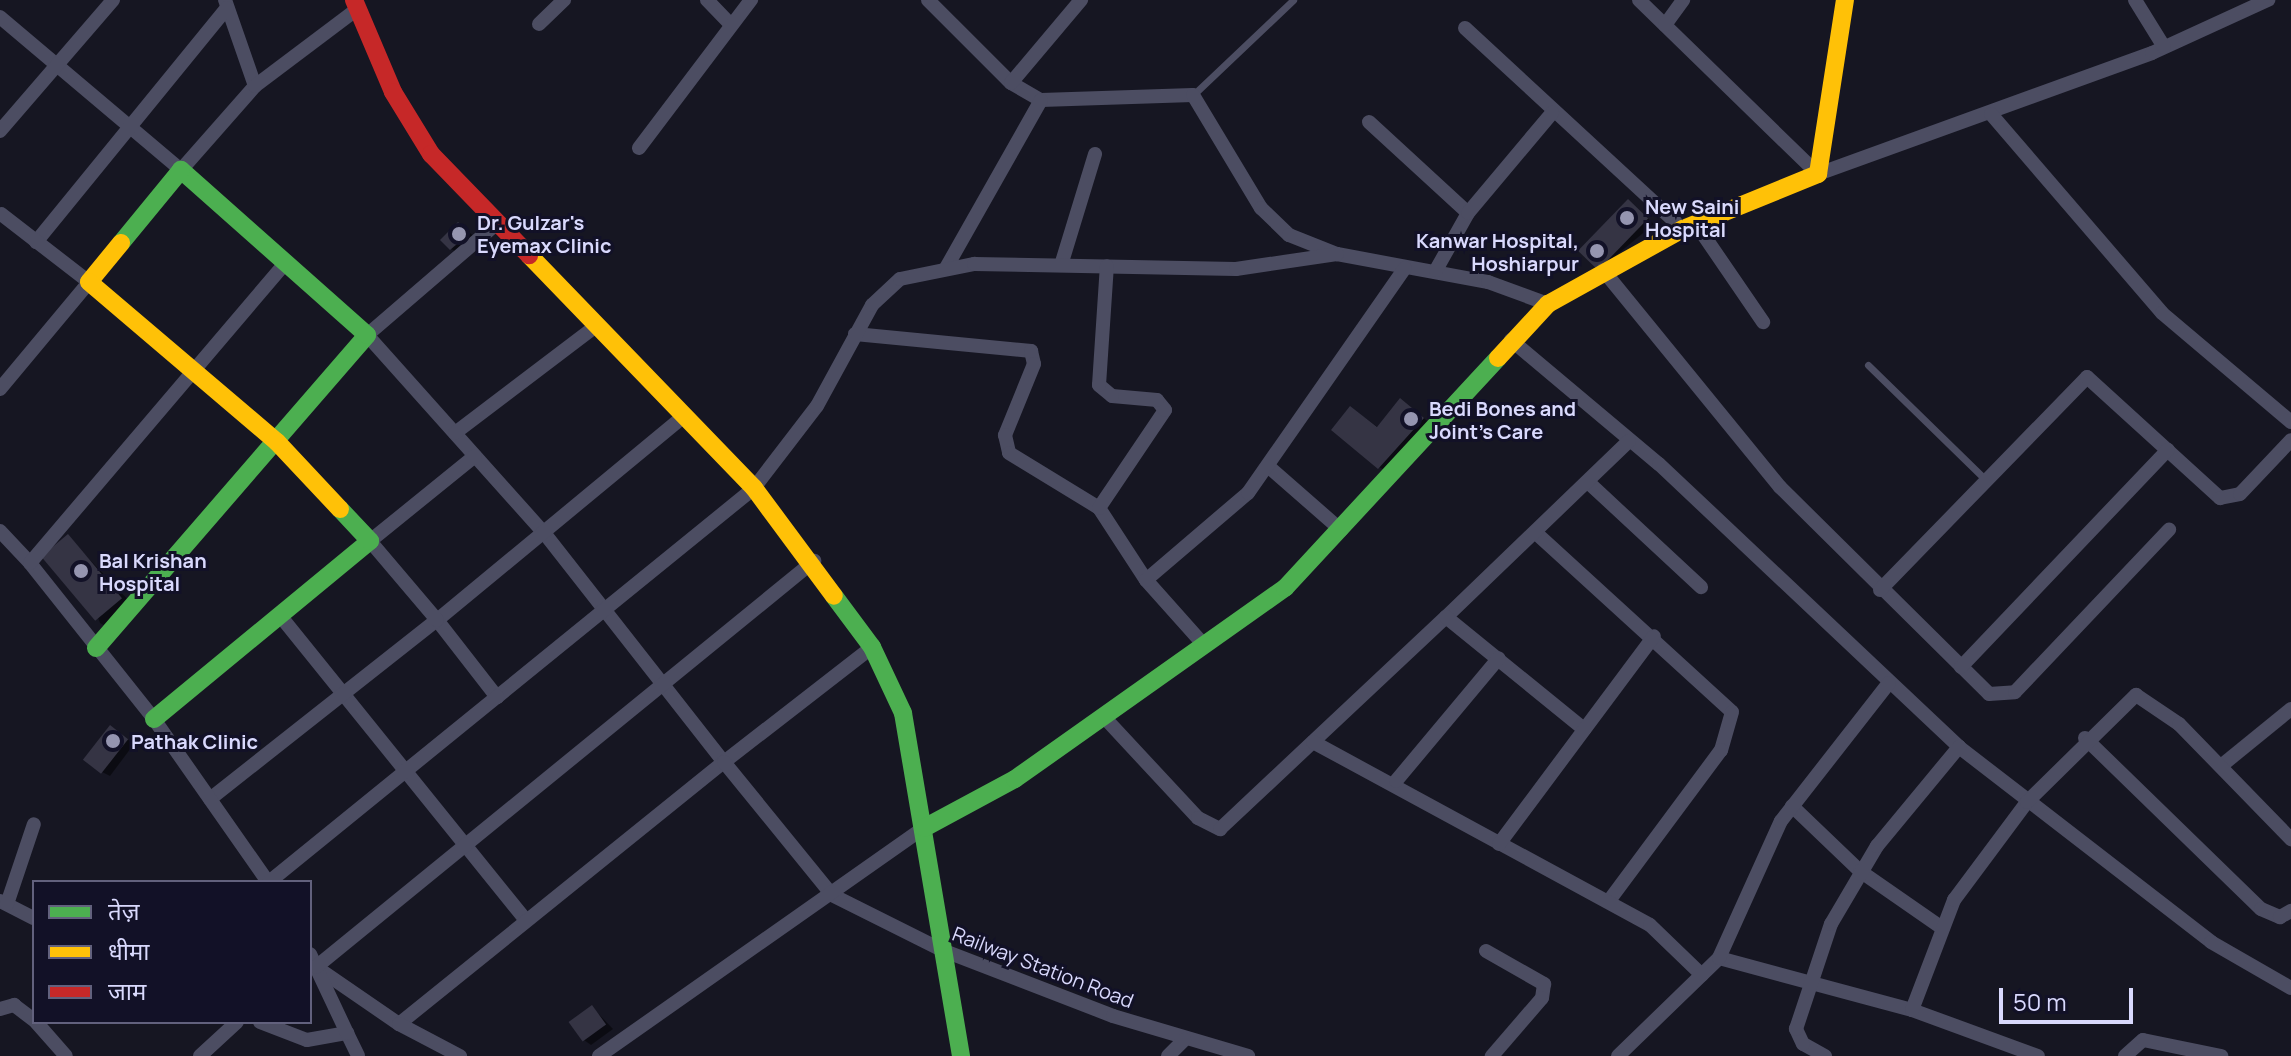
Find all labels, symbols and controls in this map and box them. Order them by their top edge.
place label: New Saini Hospital [1645,194,1739,241]
marker: New Saini Hospital [1616,207,1638,229]
place label: Dr. Gulzar's Eyemax Clinic [477,210,611,257]
marker: Dr. Gulzar's Eyemax Clinic [448,223,470,245]
place label: Kanwar Hospital, Hoshiarpur [1416,228,1579,275]
marker: Kanwar Hospital, Hoshiarpur [1586,240,1608,262]
place label: Bedi Bones and Joint's Care [1429,396,1576,443]
marker: Bedi Bones and Joint's Care [1400,408,1422,430]
place label: Bal Krishan Hospital [99,548,207,595]
marker: Bal Krishan Hospital [70,560,92,582]
place label: Pathak Clinic [131,729,258,753]
marker: Pathak Clinic [102,730,124,752]
legend [32,880,312,1024]
text: तेज़ [108,894,140,927]
street label: Railway Station Road [949,921,1137,1013]
text: धीमा [108,934,150,967]
scale bar [2003,972,2137,1022]
text: जाम [108,974,146,1007]
text: 50 m [2013,985,2067,1018]

